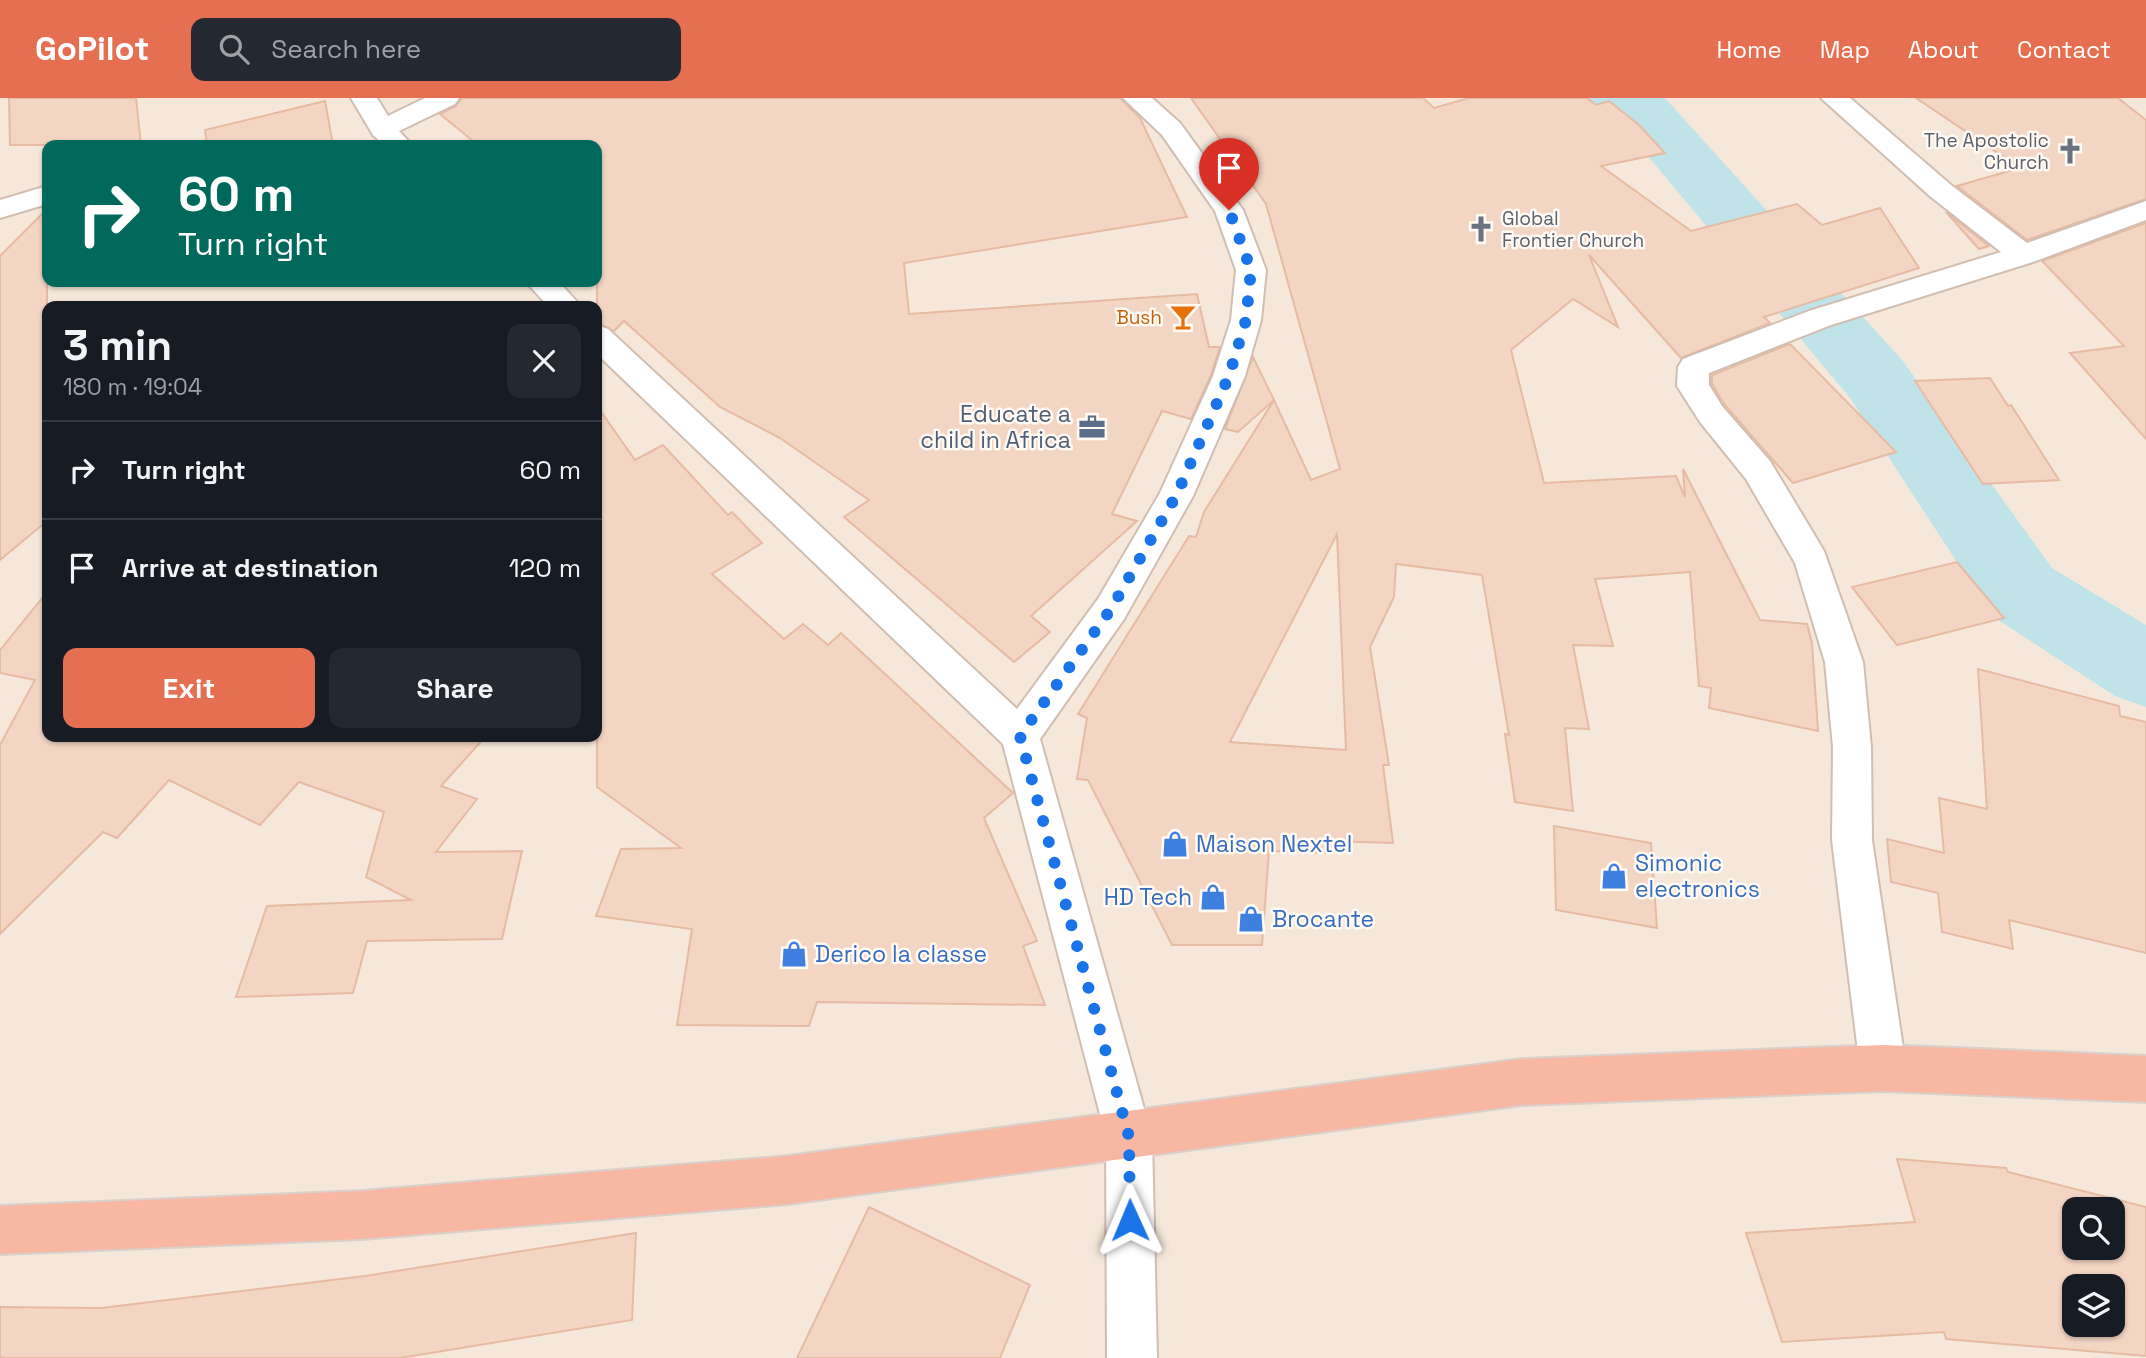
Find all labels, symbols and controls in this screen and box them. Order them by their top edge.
search box [191,18,681,81]
text: GoPilot [35,28,149,70]
icon: search [215,30,253,68]
text: Search here [271,32,421,66]
text: Home [1716,34,1782,65]
text: Map [1820,34,1870,65]
text: About [1908,34,1979,65]
text: Contact [2017,34,2111,65]
place label: The Apostolic Church [1924,128,2049,175]
church icon: The Apostolic Church [2055,136,2085,166]
pin [1199,138,1259,210]
icon: arrive [1210,149,1248,187]
text: 60 m [178,163,294,225]
icon: right [63,168,154,259]
place label: Global Frontier Church [1502,206,1644,253]
church icon: Global Frontier Church [1466,214,1496,244]
text: Turn right [178,224,328,264]
bar icon: Bush [1168,302,1198,332]
place label: Bush [1116,305,1162,330]
text: 3 min [63,319,172,372]
button: close [507,324,581,398]
text: 180 m · 19:04 [63,372,202,402]
place label: Educate a child in Africa [920,399,1071,455]
office icon: Educate a child in Africa [1077,412,1107,442]
icon: right [63,451,101,489]
text: Turn right [122,453,246,487]
text: 60 m [519,453,581,487]
icon: arrive [63,549,101,587]
text: Arrive at destination [122,551,379,585]
text: 120 m [509,551,581,585]
button: Exit [63,648,315,728]
button: Share [329,648,581,728]
shop icon: Maison Nextel [1160,829,1190,859]
place label: Maison Nextel [1196,829,1352,859]
place label: Simonic electronics [1635,848,1760,904]
shop icon: Simonic electronics [1599,861,1629,891]
place label: HD Tech [1104,882,1192,912]
shop icon: HD Tech [1198,882,1228,912]
shop icon: Brocante [1236,904,1266,934]
place label: Brocante [1272,904,1374,934]
shop icon: Derico la classe [779,939,809,969]
place label: Derico la classe [815,939,987,969]
position arrow [1093,1183,1167,1257]
map controls [2062,1197,2125,1337]
button: search [2062,1197,2125,1260]
button: layers [2062,1274,2125,1337]

